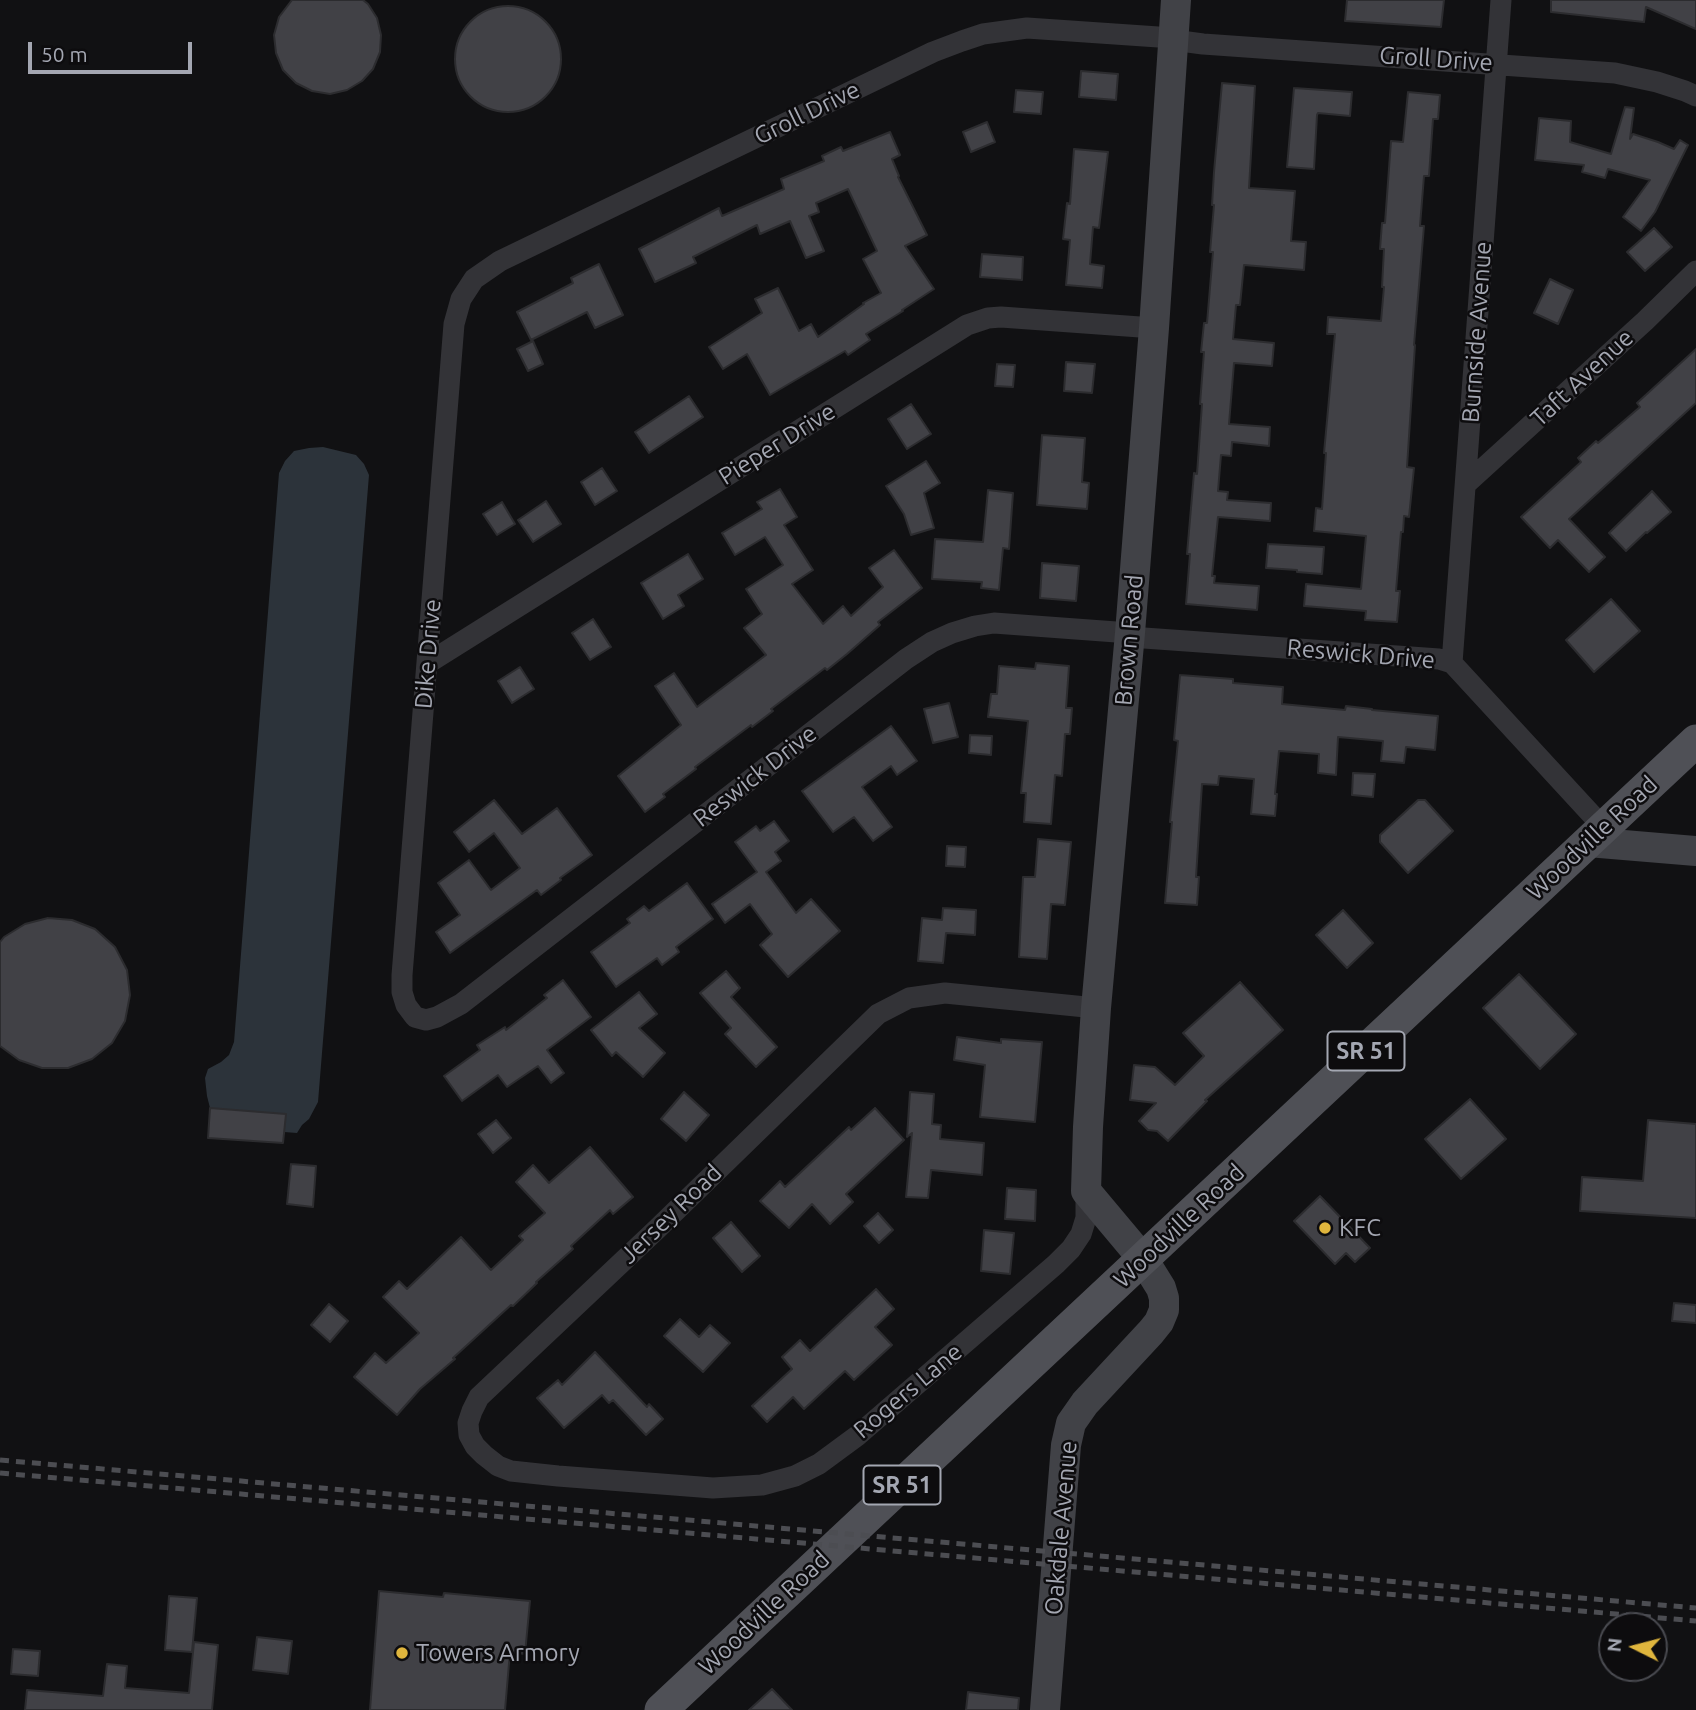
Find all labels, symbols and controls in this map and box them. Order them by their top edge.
scale bar [32,28,196,72]
street label: Groll Drive [1378,41,1494,77]
text: 50 m [41,42,88,66]
street label: Groll Drive [750,75,864,151]
street label: Burnside Avenue [1456,240,1498,424]
street label: Taft Avenue [1525,323,1639,433]
street label: Pieper Drive [713,397,841,491]
street label: Brown Road [1109,573,1149,707]
street label: Dike Drive [409,598,447,710]
street label: Reswick Drive [1286,633,1436,675]
street label: Reswick Drive [688,719,822,833]
street label: Woodville Road [1521,770,1663,906]
road number: SR 51 [1328,1032,1404,1070]
street label: Jersey Road [614,1158,728,1270]
street label: Woodville Road [1108,1158,1250,1294]
place label: KFC [1339,1214,1381,1242]
marker: KFC [1317,1220,1333,1236]
street label: Rogers Lane [848,1337,968,1445]
street label: Oakdale Avenue [1039,1440,1083,1616]
road number: SR 51 [864,1466,940,1504]
street label: Woodville Road [693,1545,835,1681]
north arrow [1598,1612,1668,1682]
text: N [1602,1637,1626,1653]
place label: Towers Armory [416,1639,580,1667]
marker: Towers Armory [394,1645,410,1661]

